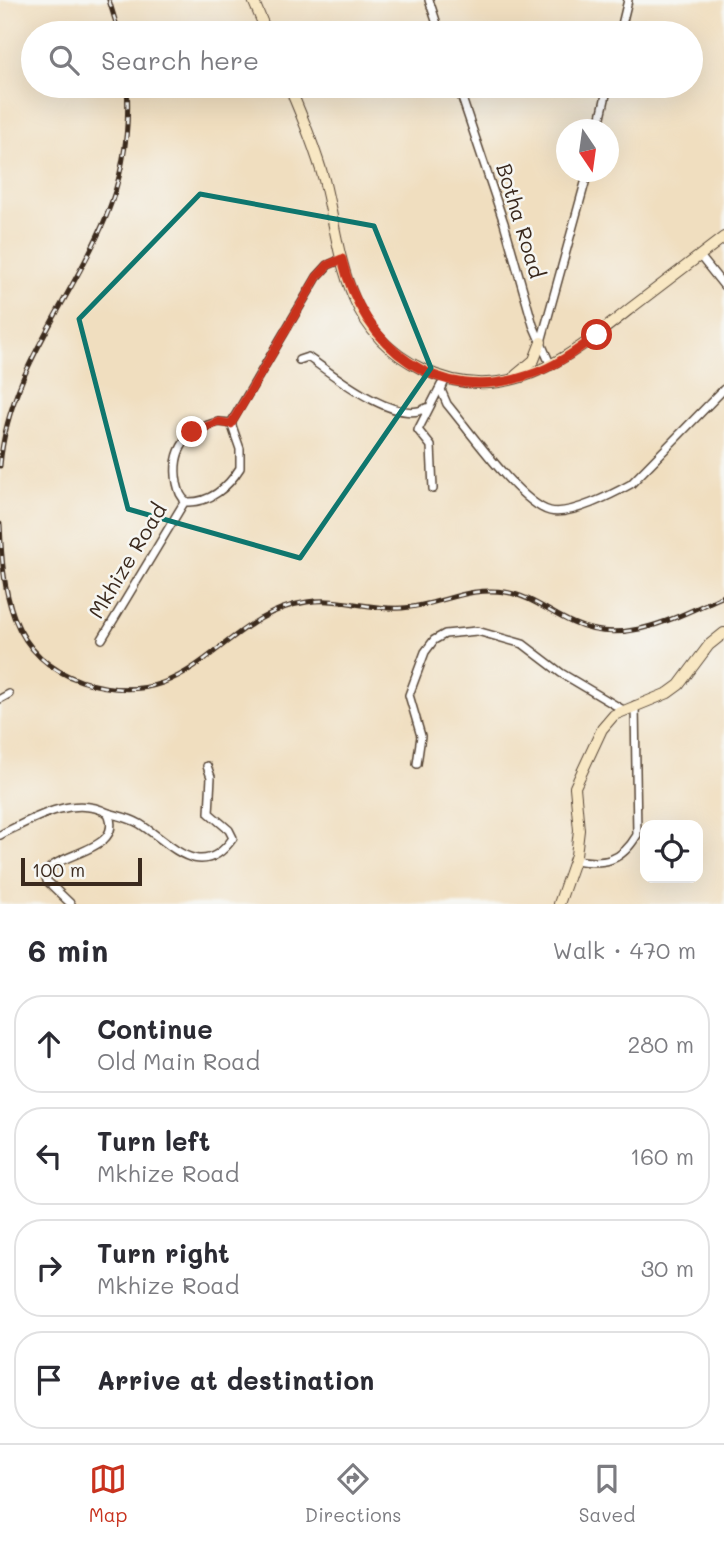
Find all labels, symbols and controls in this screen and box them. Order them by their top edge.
search box [21,21,703,98]
icon: search [45,41,83,79]
text: Search here [101,43,259,77]
north arrow [556,119,619,182]
street label: Botha Road [491,160,552,281]
route start [581,319,612,350]
route end [176,416,207,447]
street label: Mkhize Road [82,498,172,623]
map controls [640,820,703,883]
button: locate [640,820,703,883]
scale bar [21,855,142,887]
text: 100 m [32,857,85,882]
text: 6 min [28,930,108,970]
text: Walk · 470 m [553,935,696,965]
text: Continue [97,1012,213,1046]
icon: ahead [30,1025,68,1063]
text: 280 m [627,1029,694,1059]
text: Old Main Road [97,1046,260,1076]
text: Turn left [97,1124,210,1158]
icon: left [30,1137,68,1175]
text: 160 m [630,1141,694,1171]
text: Mkhize Road [97,1158,239,1188]
text: Turn right [97,1236,230,1270]
icon: right [30,1249,68,1287]
text: 30 m [641,1253,694,1283]
text: Mkhize Road [97,1270,239,1300]
icon: arrive [30,1361,68,1399]
text: Arrive at destination [97,1363,374,1397]
tab: Map [89,1460,127,1527]
tab: Directions [305,1460,401,1527]
tab: Saved [579,1460,635,1527]

